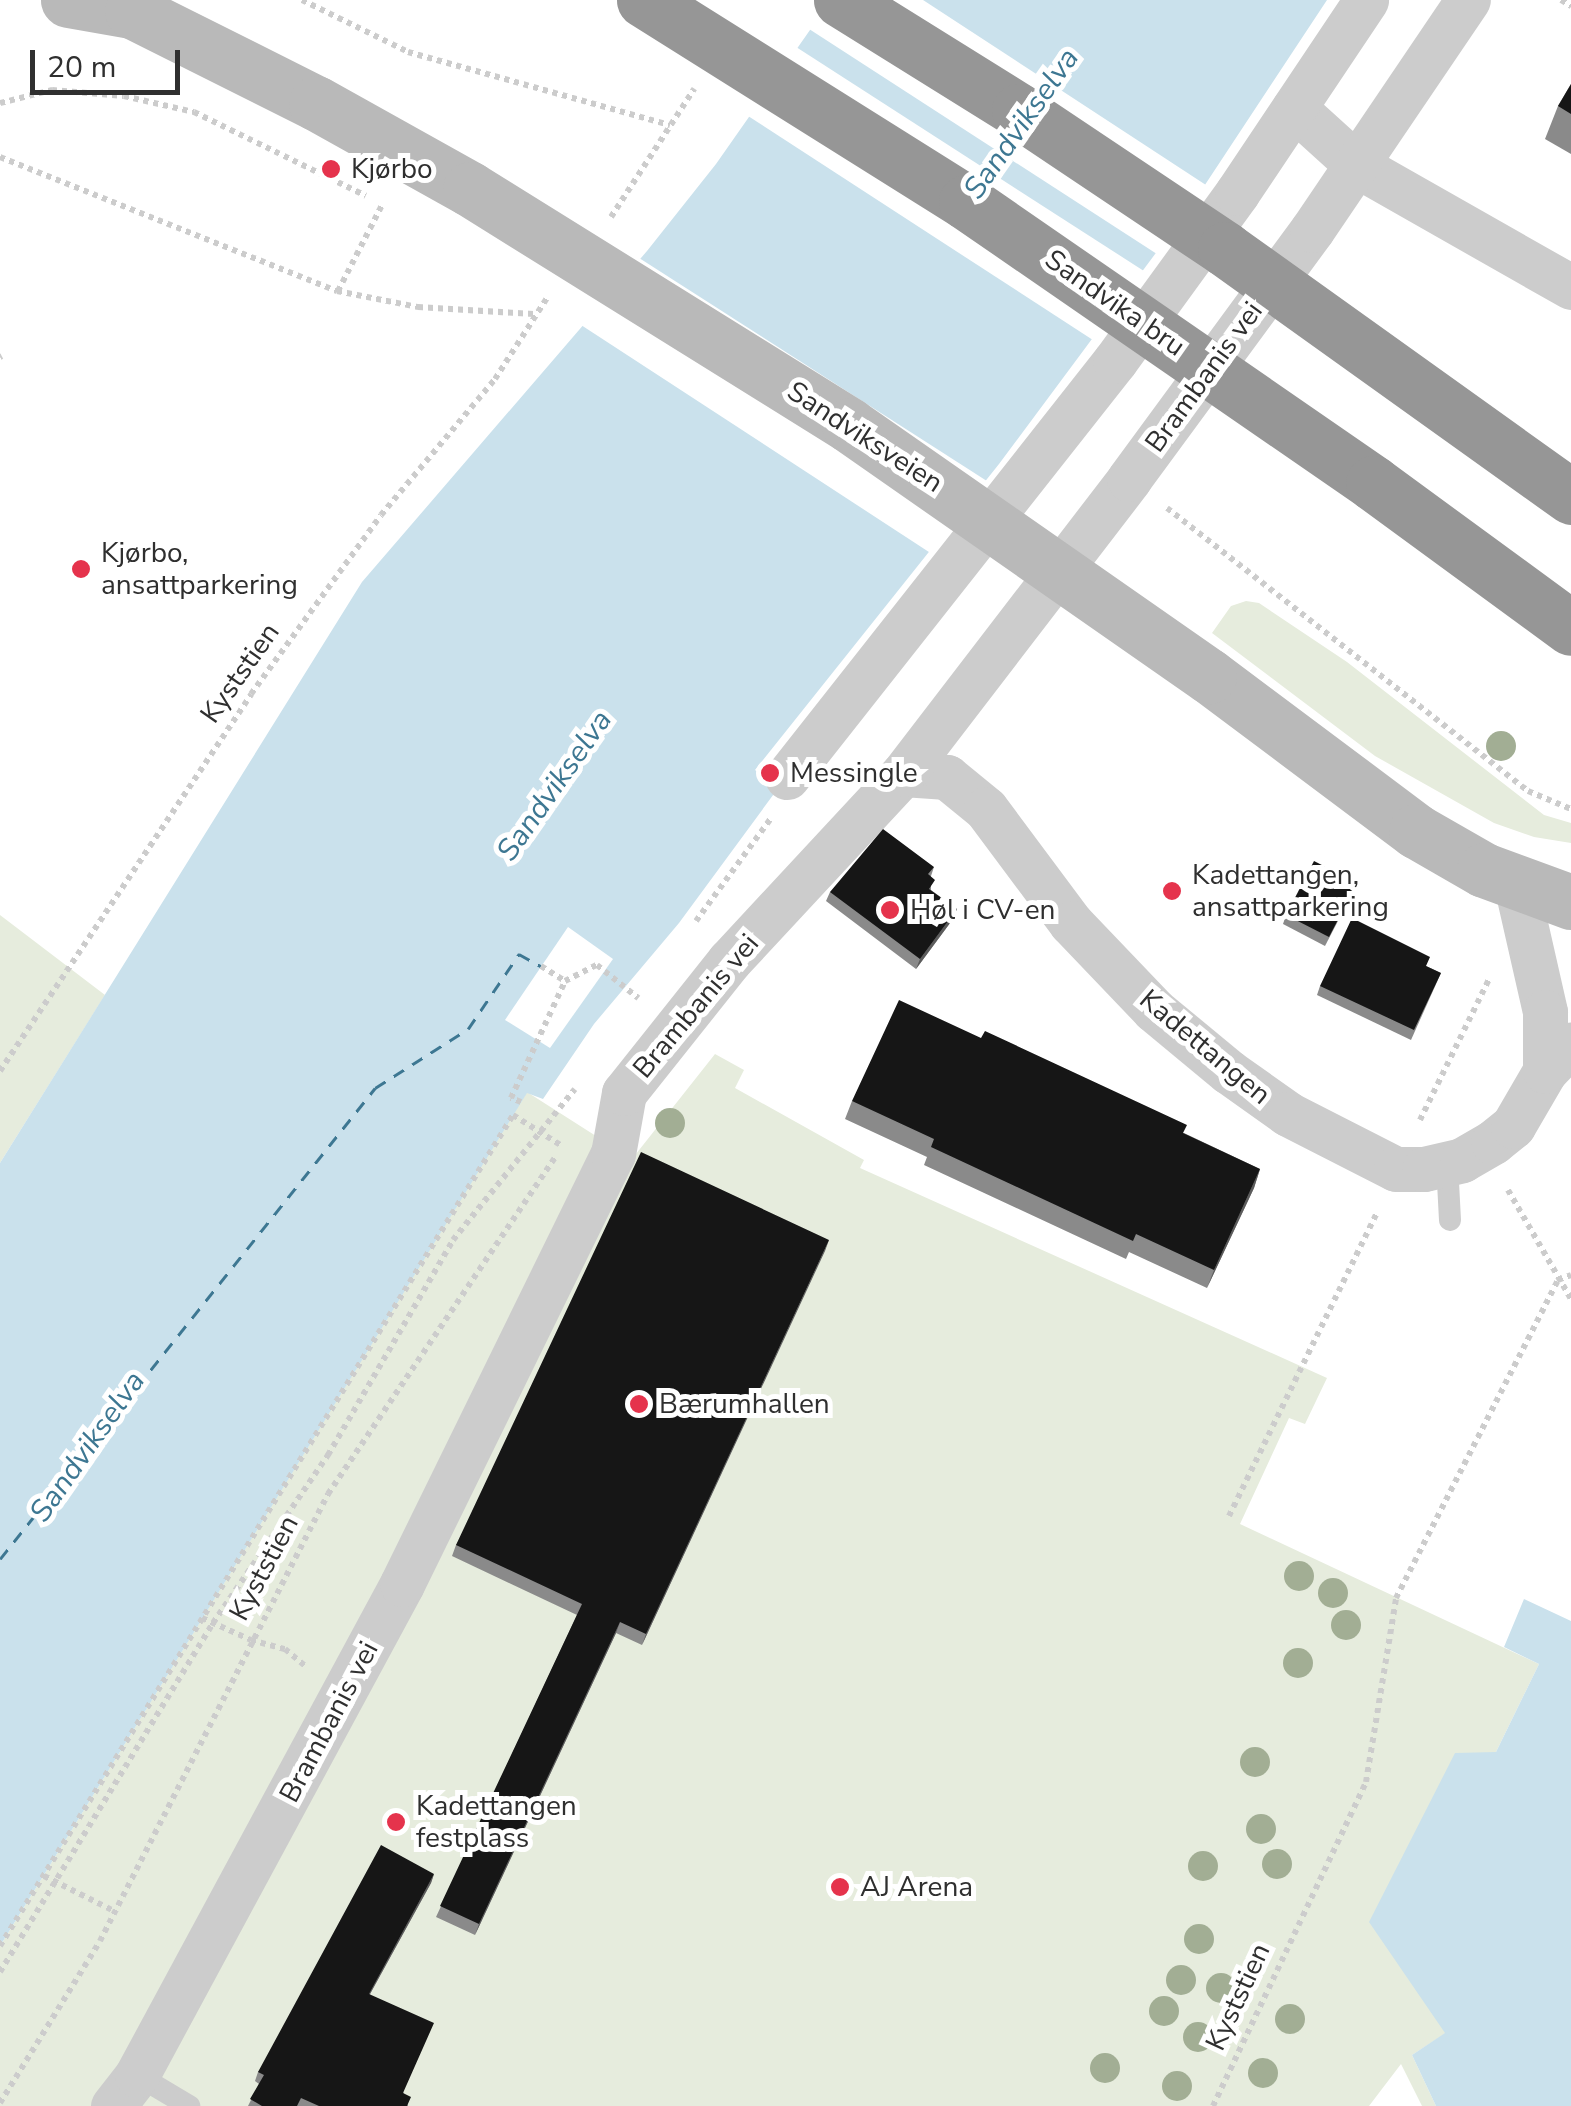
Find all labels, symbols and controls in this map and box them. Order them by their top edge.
scale bar [35,30,185,92]
water label: Sandvikselva [957,42,1087,206]
text: 20 m [47,47,116,88]
place label: Kjørbo [351,152,433,186]
marker: Kjørbo [320,158,342,180]
street label: Sandvika bru [1039,242,1191,364]
street label: Brambanis vei [1138,295,1270,459]
street label: Sandviksveien [781,374,949,500]
place label: Kjørbo, ansattparkering [101,536,298,602]
marker: Kjørbo, ansattparkering [70,558,92,580]
street label: Kyststien [193,617,287,729]
water label: Sandvikselva [490,704,620,868]
place label: Messingle [790,756,918,790]
marker: Messingle [759,762,781,784]
place label: Kadettangen, ansattparkering [1192,858,1389,924]
marker: Kadettangen, ansattparkering [1161,880,1183,902]
place label: Høl i CV-en [910,893,1055,927]
marker: Høl i CV-en [879,899,901,921]
street label: Brambanis vei [626,927,766,1085]
street label: Kadettangen [1133,982,1277,1112]
water label: Sandvikselva [23,1365,153,1529]
place label: Bærumhallen [659,1387,830,1421]
marker: Bærumhallen [628,1393,650,1415]
street label: Kyststien [222,1510,306,1626]
street label: Brambanis vei [273,1636,385,1808]
place label: Kadettangen festplass [416,1789,577,1855]
marker: Kadettangen festplass [385,1811,407,1833]
place label: AJ Arena [860,1870,973,1904]
marker: AJ Arena [829,1876,851,1898]
street label: Kyststien [1199,1938,1277,2056]

